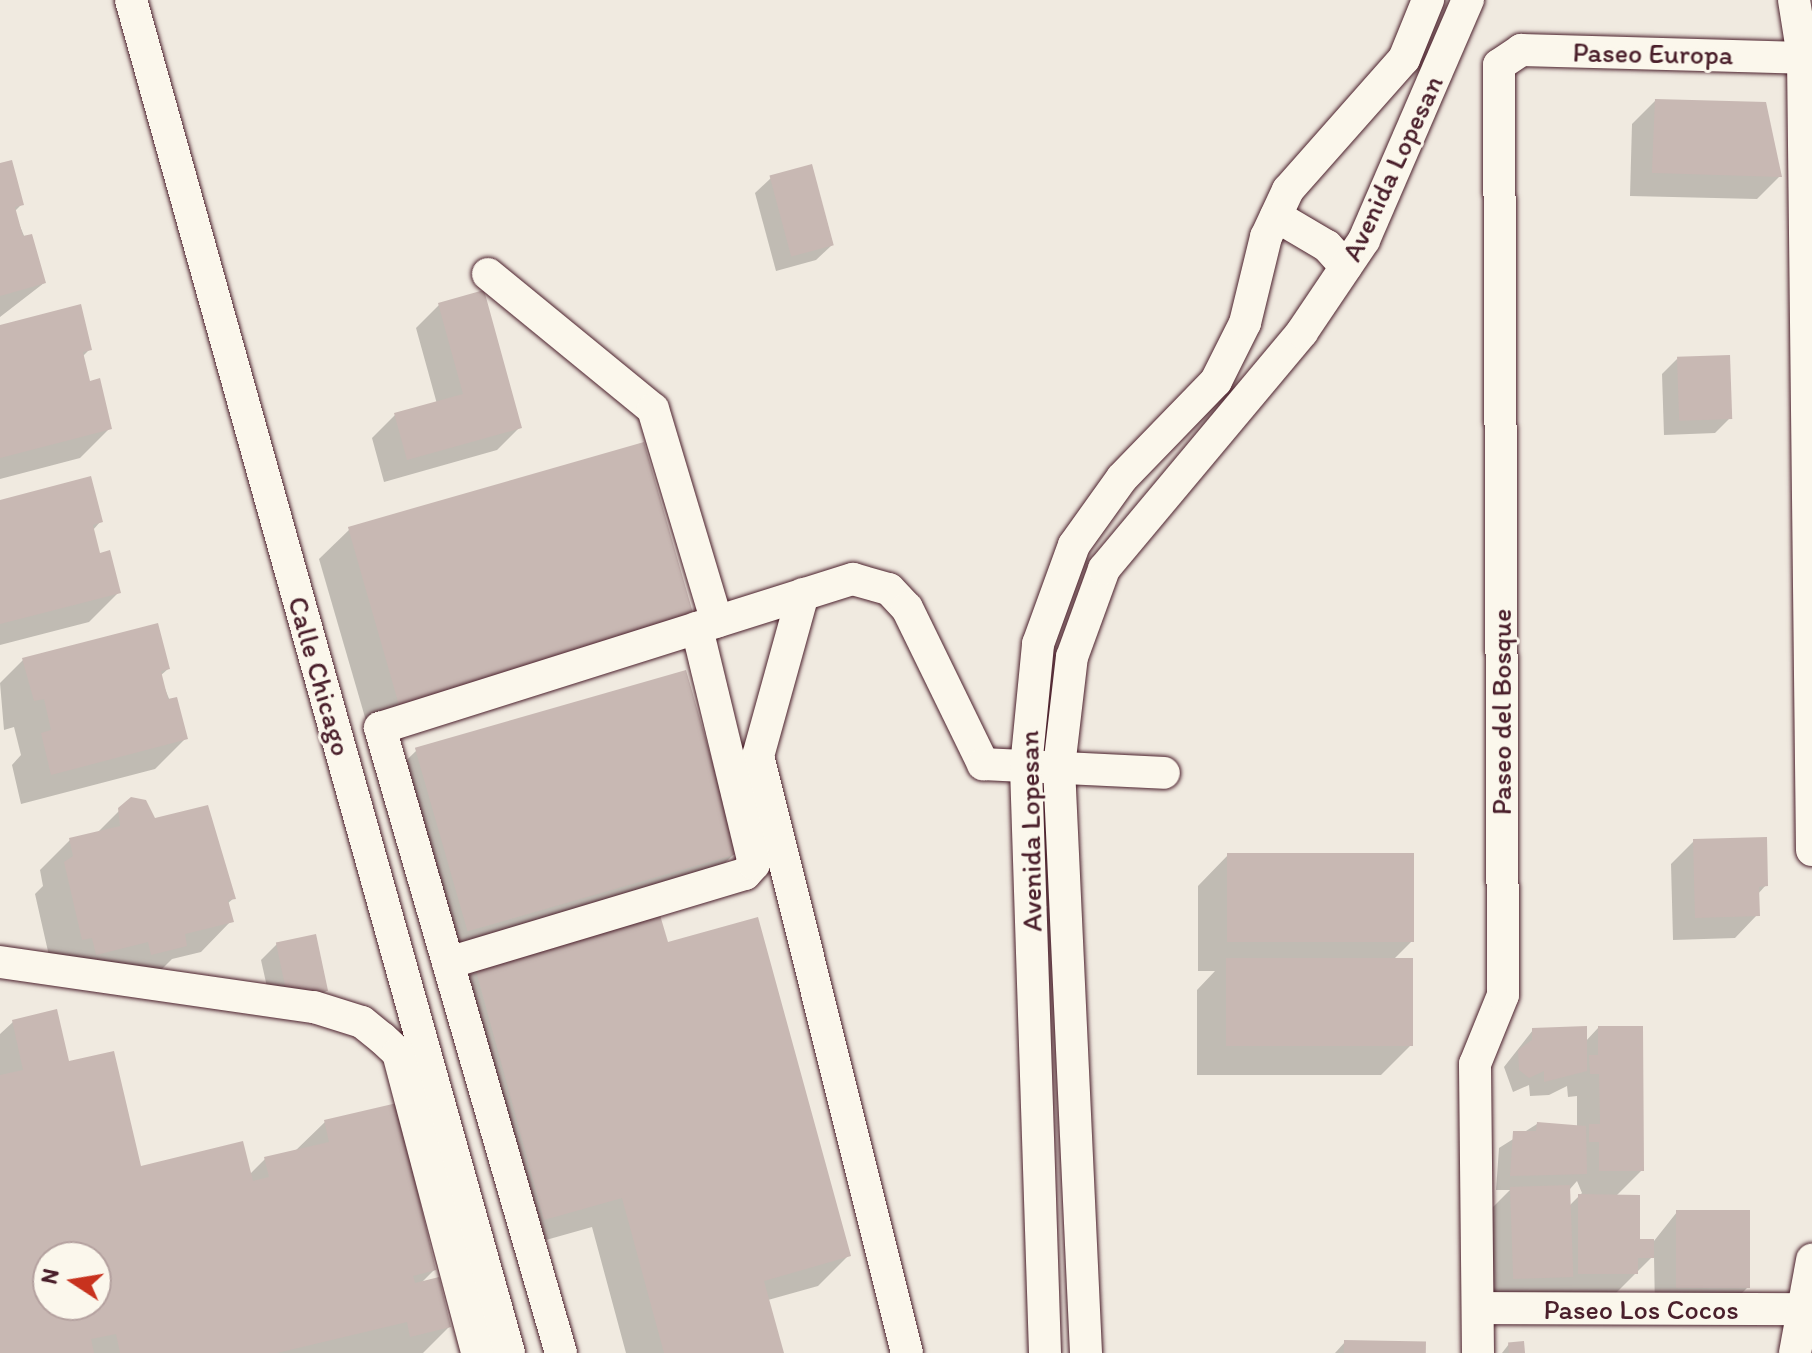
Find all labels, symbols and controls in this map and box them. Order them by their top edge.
street label: Paseo Europa [1572,35,1734,71]
street label: Avenida Lopesan [1334,70,1450,266]
street label: Calle Chicago [281,593,359,759]
street label: Paseo del Bosque [1484,609,1518,815]
street label: Avenida Lopesan [1011,730,1049,932]
north arrow [32,1241,112,1321]
text: N [35,1266,65,1286]
street label: Paseo Los Cocos [1543,1292,1739,1326]

